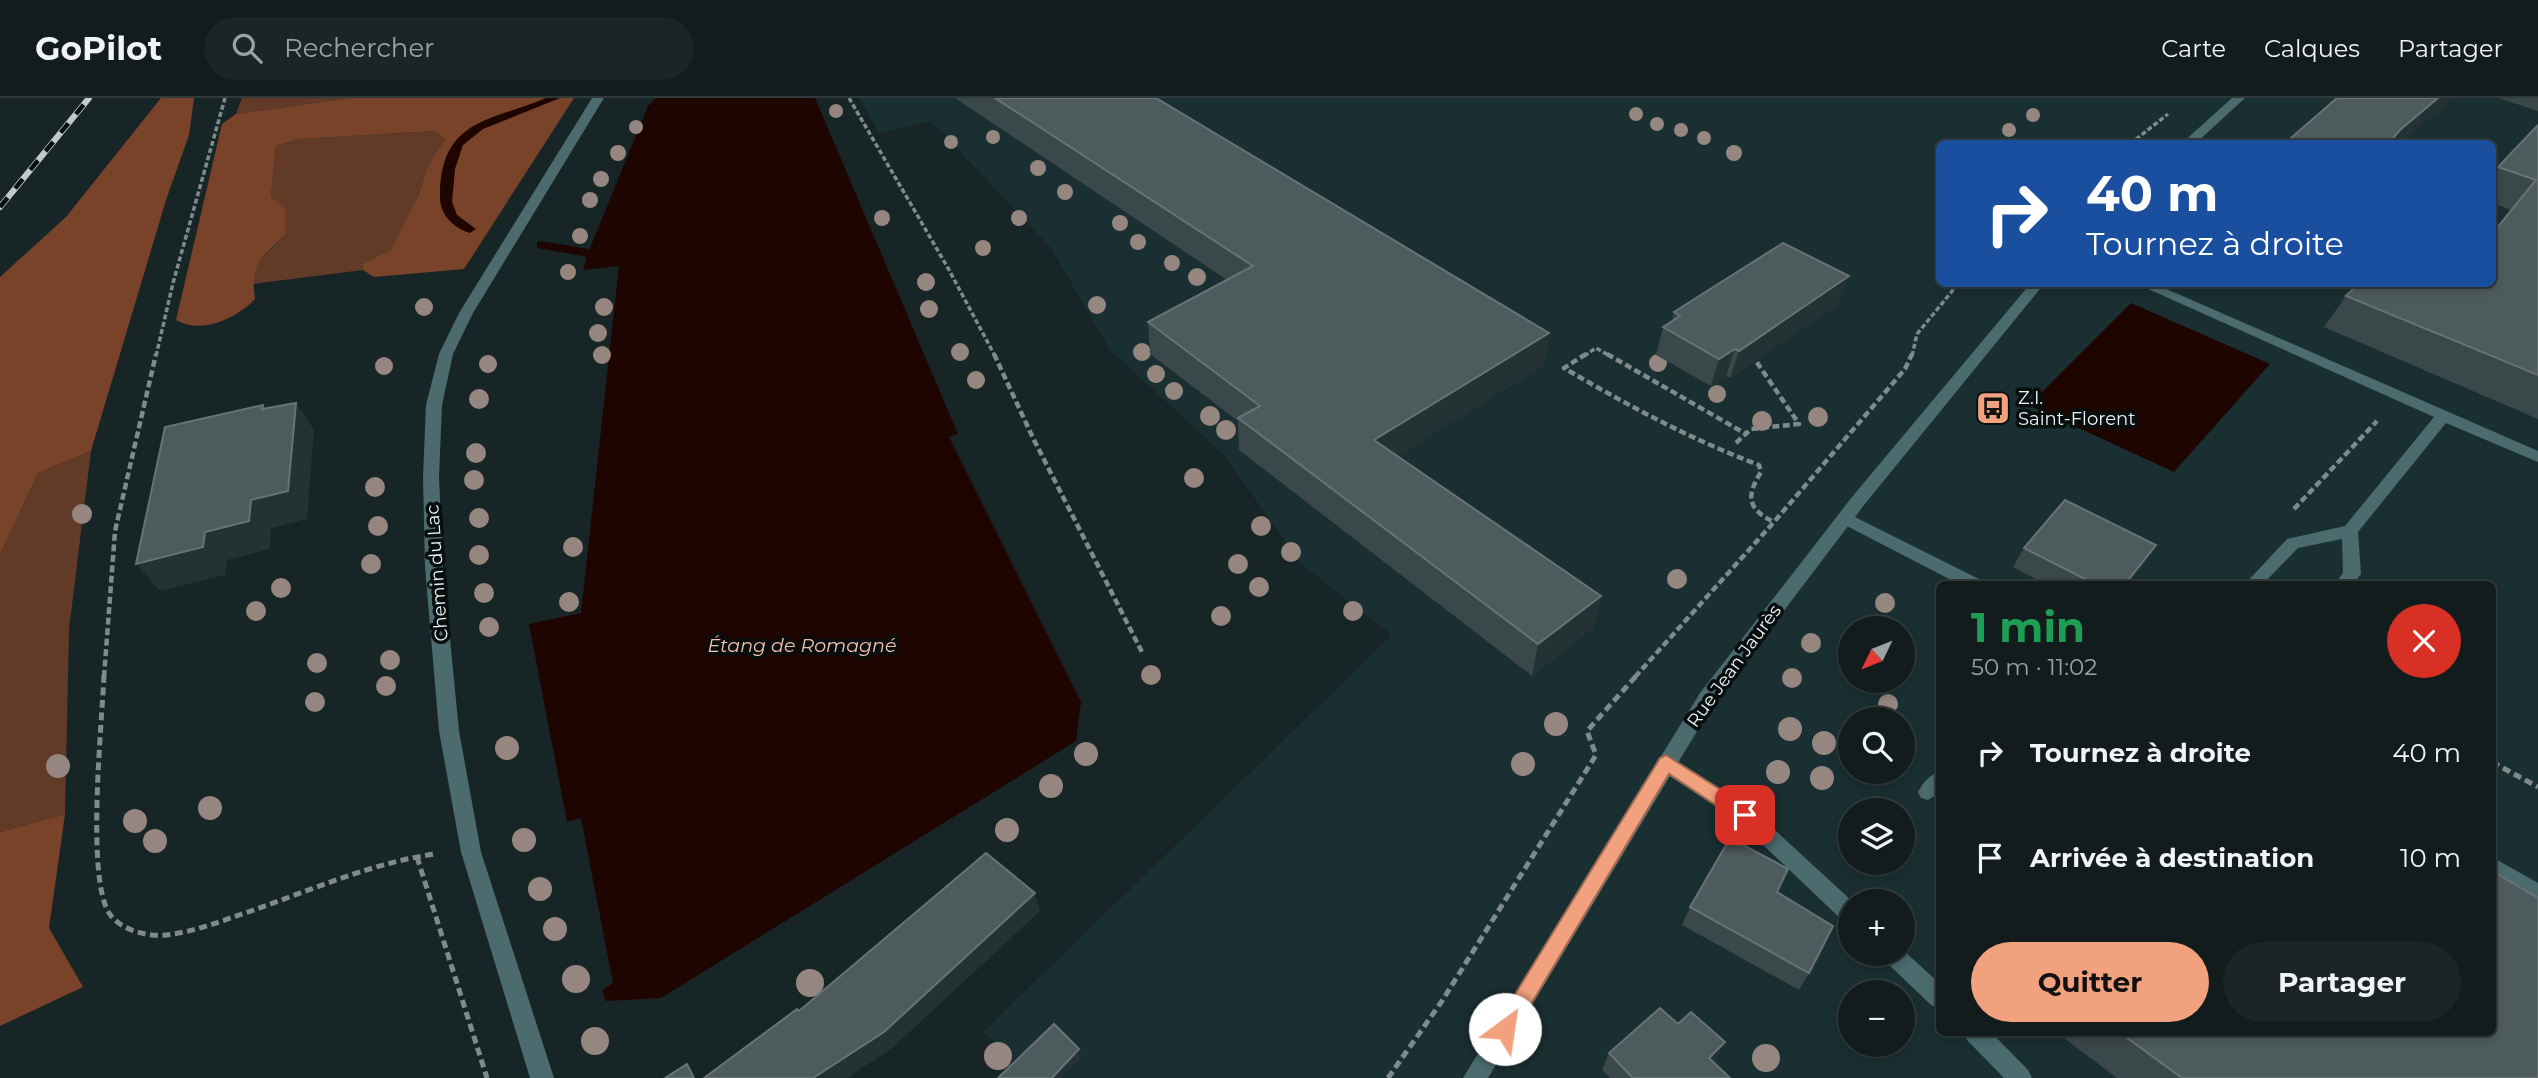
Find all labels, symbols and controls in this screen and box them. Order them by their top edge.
search box [204,17,694,80]
text: GoPilot [35,28,162,68]
icon: search [228,29,266,67]
text: Rechercher [284,32,435,64]
text: Carte [2161,34,2226,63]
text: Calques [2264,34,2360,63]
text: Partager [2398,34,2503,63]
text: 40 m [2086,164,2218,223]
icon: right [1971,168,2062,259]
text: Tournez à droite [2086,224,2344,263]
place label: Z.I. Saint-Florent [2018,387,2136,430]
bus stop icon: Z.I. Saint-Florent [1974,389,2012,427]
street label: Chemin du Lac [421,504,453,642]
street label: Rue Jean Jaurès [1682,600,1786,732]
text: 1 min [1971,601,2085,653]
button: close [2387,604,2461,678]
north arrow [1838,616,1914,693]
map controls [1838,616,1915,1057]
water label: Étang de Romagné [708,634,896,657]
text: 50 m · 11:02 [1971,653,2097,681]
button: search [1838,707,1915,784]
icon: right [1971,734,2009,772]
text: Tournez à droite [2030,737,2251,769]
text: 40 m [2392,737,2461,769]
pin [1715,785,1775,845]
icon: arrive [1726,796,1764,834]
button: layers [1838,798,1915,875]
icon: arrive [1971,839,2009,877]
text: Arrivée à destination [2030,842,2314,874]
text: 10 m [2400,842,2461,874]
button: + [1838,889,1915,966]
button: Quitter [1971,942,2209,1022]
button: Partager [2223,942,2461,1022]
button: − [1838,980,1915,1057]
position arrow [1468,992,1542,1066]

